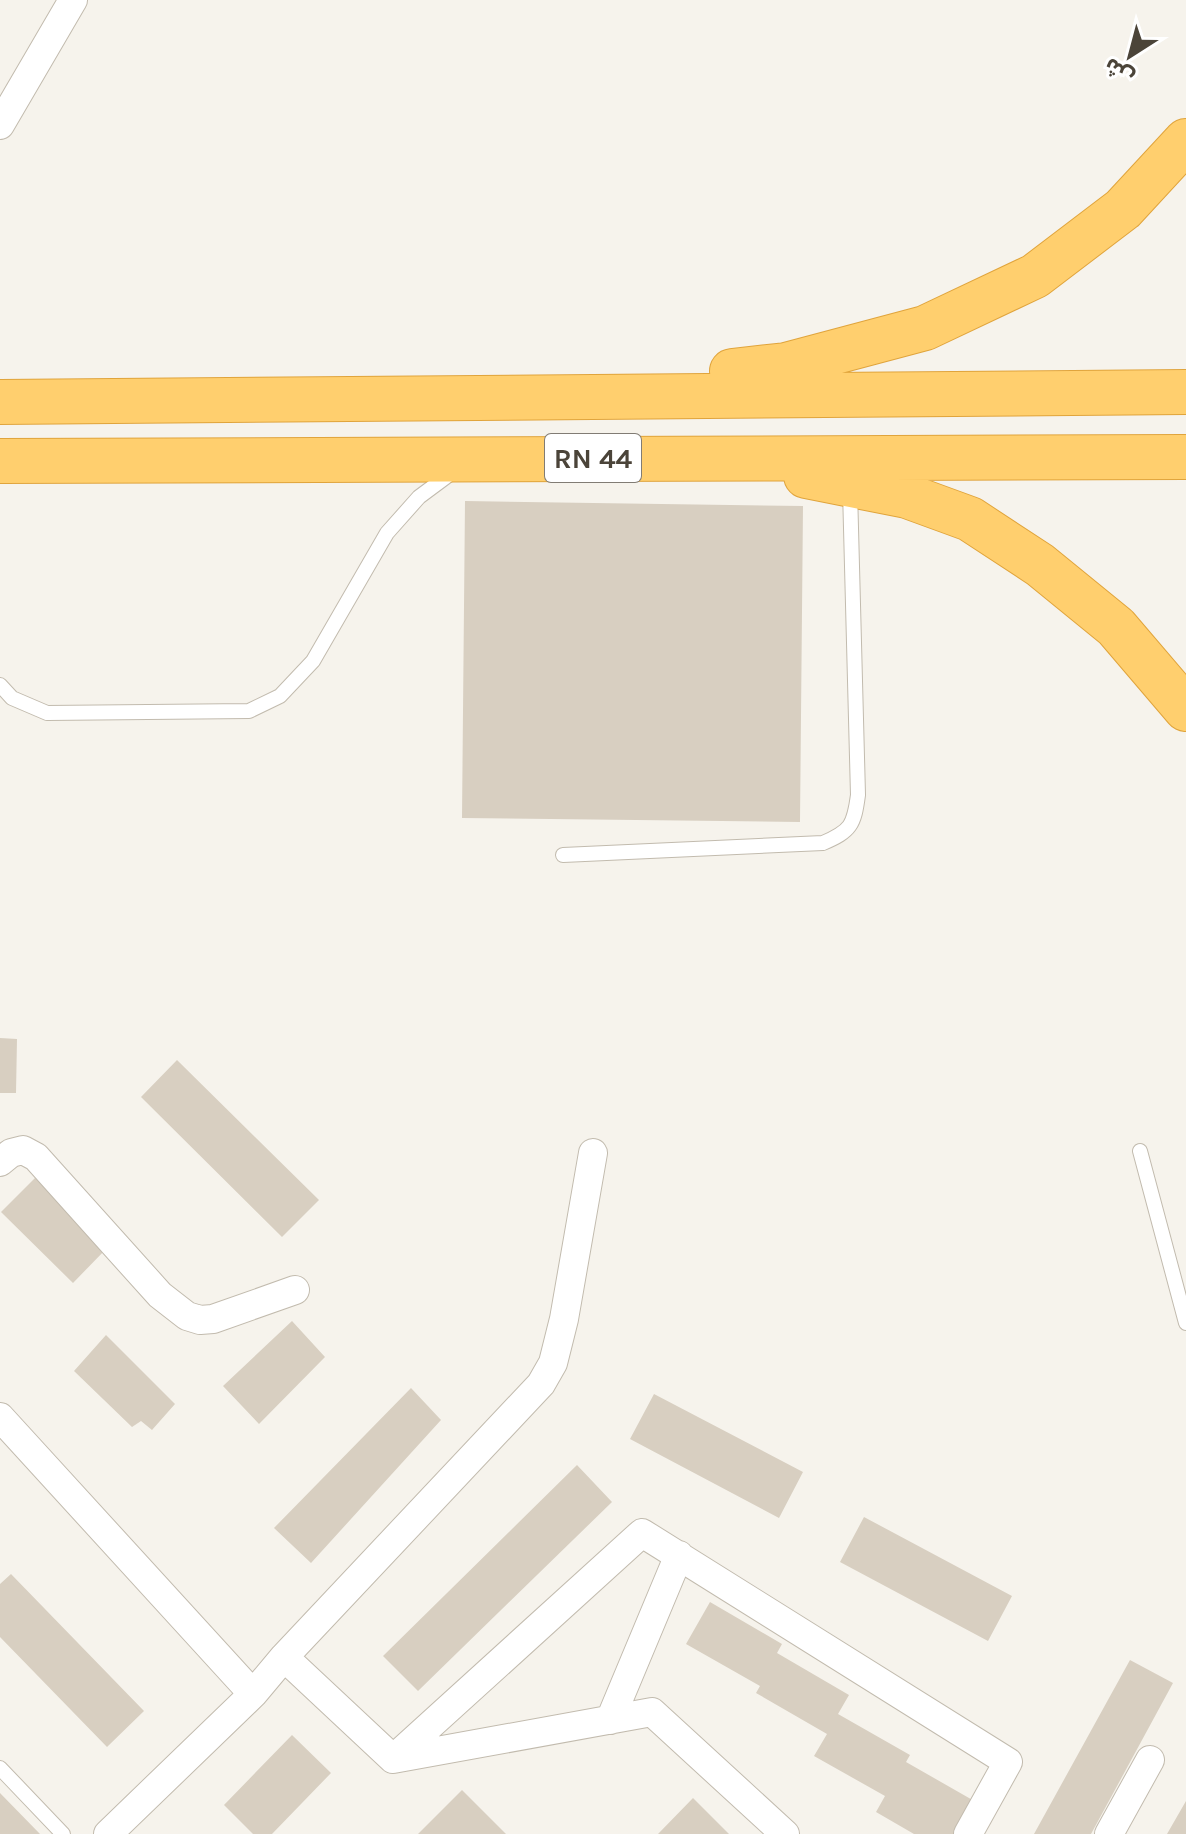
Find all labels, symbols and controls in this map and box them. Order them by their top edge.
north arrow [1090,16,1170,96]
text: ش [1099,52,1139,91]
road number: RN 44 [545,434,641,482]

